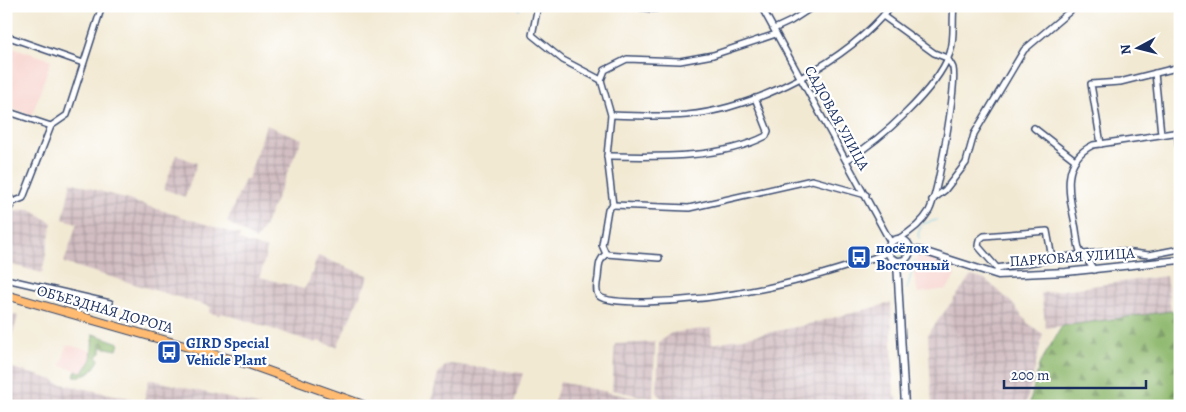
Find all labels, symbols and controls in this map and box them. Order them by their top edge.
north arrow [1114,22,1164,72]
text: N [1116,43,1136,56]
street label: САДОВАЯ УЛИЦА [800,62,874,174]
place label: посёлок Восточный [876,238,950,275]
street label: ПАРКОВАЯ УЛИЦА [1009,243,1136,271]
bus stop icon: посёлок Восточный [846,244,872,270]
street label: ОБЪЕЗДНАЯ ДОРОГА [34,280,176,338]
place label: GIRD Special Vehicle Plant [185,333,269,370]
bus stop icon: GIRD Special Vehicle Plant [156,339,182,365]
scale bar [1004,357,1146,389]
text: 200 m [1011,365,1050,385]

